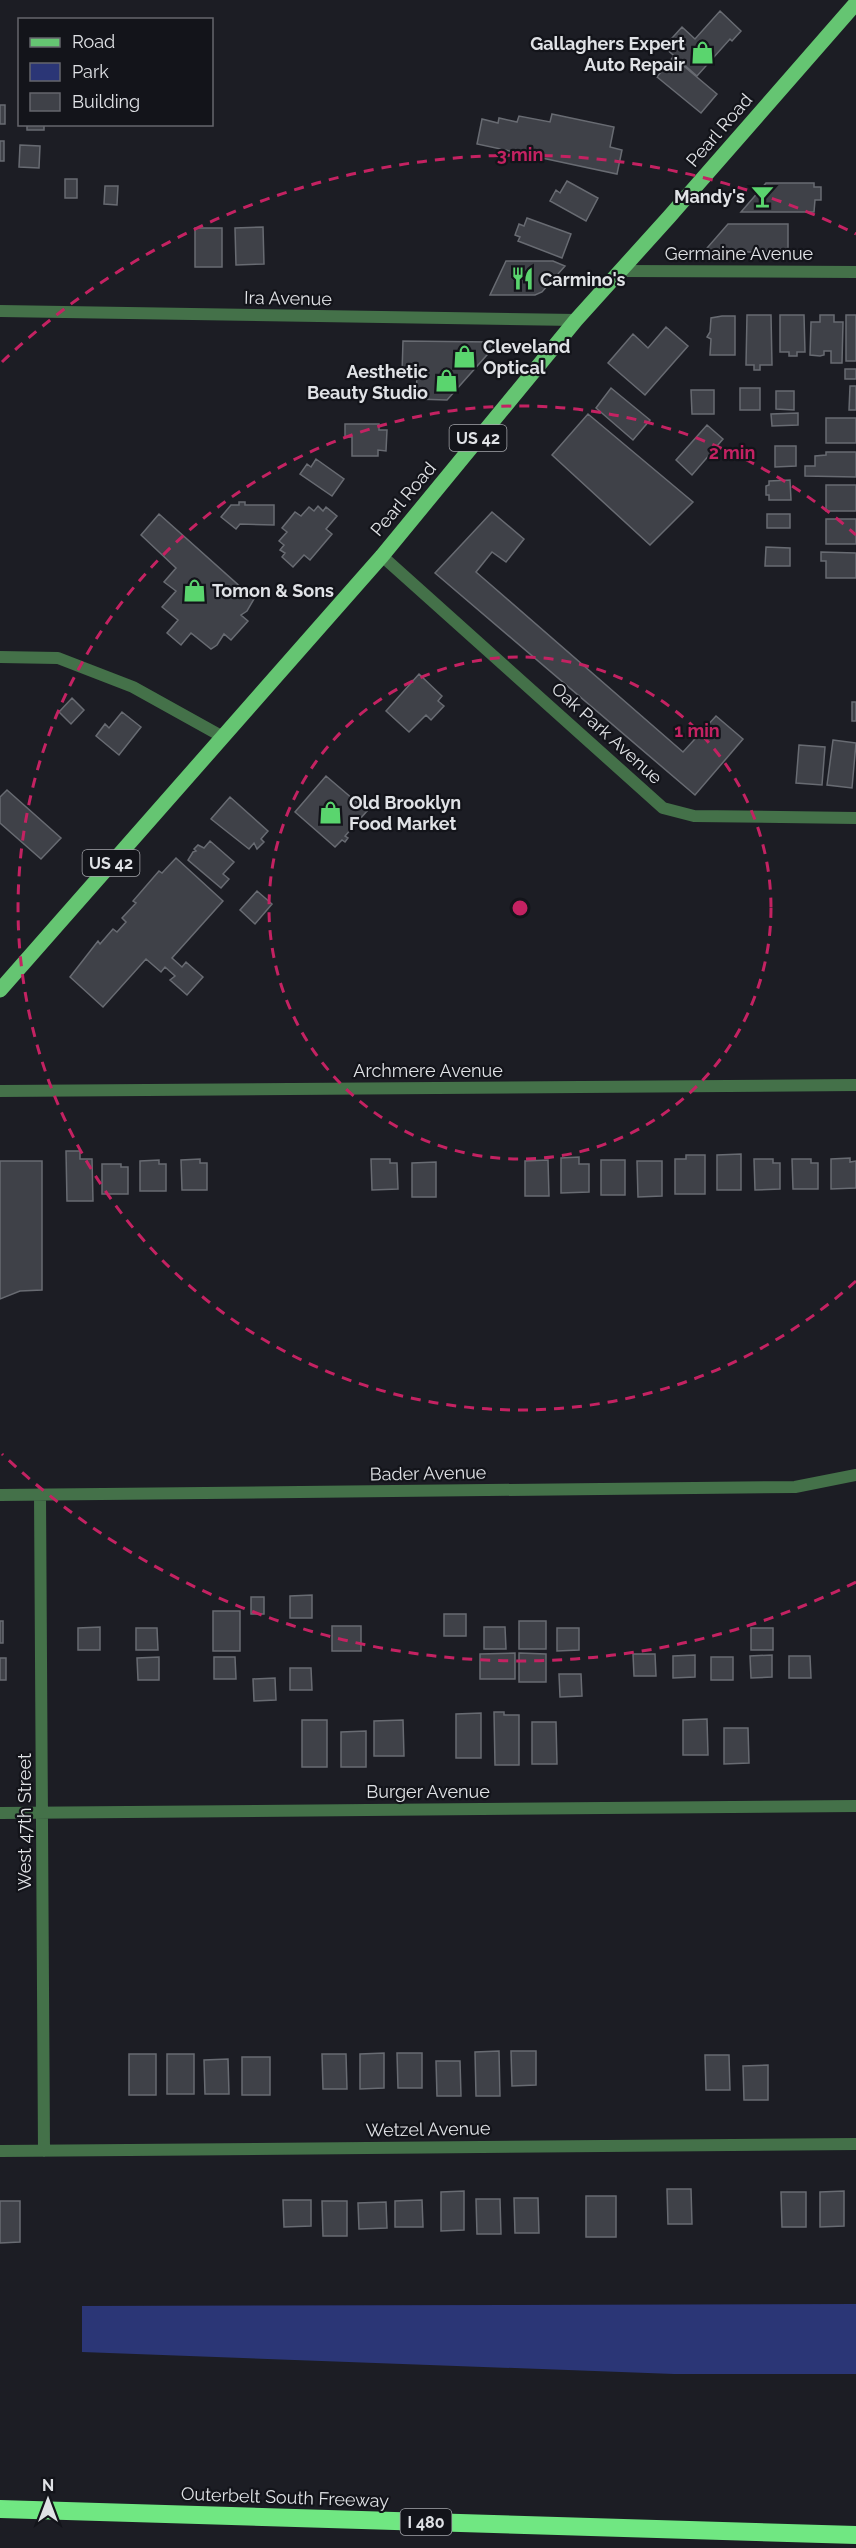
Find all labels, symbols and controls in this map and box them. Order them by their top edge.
legend [18,18,213,126]
text: Road [72,31,115,52]
place label: Gallaghers Expert Auto Repair [530,33,685,75]
shop icon: Gallaghers Expert Auto Repair [690,40,716,66]
text: Park [72,61,109,82]
street label: Pearl Road [682,89,756,171]
text: Building [72,91,140,112]
text: 3 min [497,144,543,165]
bar icon: Mandy's [750,183,776,209]
place label: Mandy's [674,186,745,207]
street label: Germaine Avenue [665,243,814,264]
restaurant icon: Carmino's [509,266,535,292]
place label: Carmino's [540,269,625,290]
street label: Ira Avenue [244,287,332,309]
place label: Cleveland Optical [483,336,570,378]
shop icon: Cleveland Optical [452,343,478,369]
place label: Aesthetic Beauty Studio [307,361,428,403]
shop icon: Aesthetic Beauty Studio [433,368,459,394]
road number: US 42 [450,425,506,451]
text: 2 min [709,442,755,463]
street label: Pearl Road [366,458,440,540]
shop icon: Tomon & Sons [181,577,207,603]
place label: Tomon & Sons [212,580,334,601]
street label: Oak Park Avenue [547,678,667,788]
text: 1 min [674,720,720,741]
place label: Old Brooklyn Food Market [349,792,461,834]
shop icon: Old Brooklyn Food Market [318,799,344,825]
road number: US 42 [82,850,140,876]
centre of rings [510,898,530,918]
street label: Archmere Avenue [353,1060,503,1081]
street label: Bader Avenue [369,1461,487,1485]
street label: West 47th Street [14,1753,35,1891]
street label: Burger Avenue [366,1781,490,1802]
street label: Wetzel Avenue [365,2117,491,2141]
north arrow [18,2470,78,2530]
text: N [42,2476,54,2495]
street label: Outerbelt South Freeway [181,2483,390,2511]
road number: I 480 [400,2509,452,2535]

